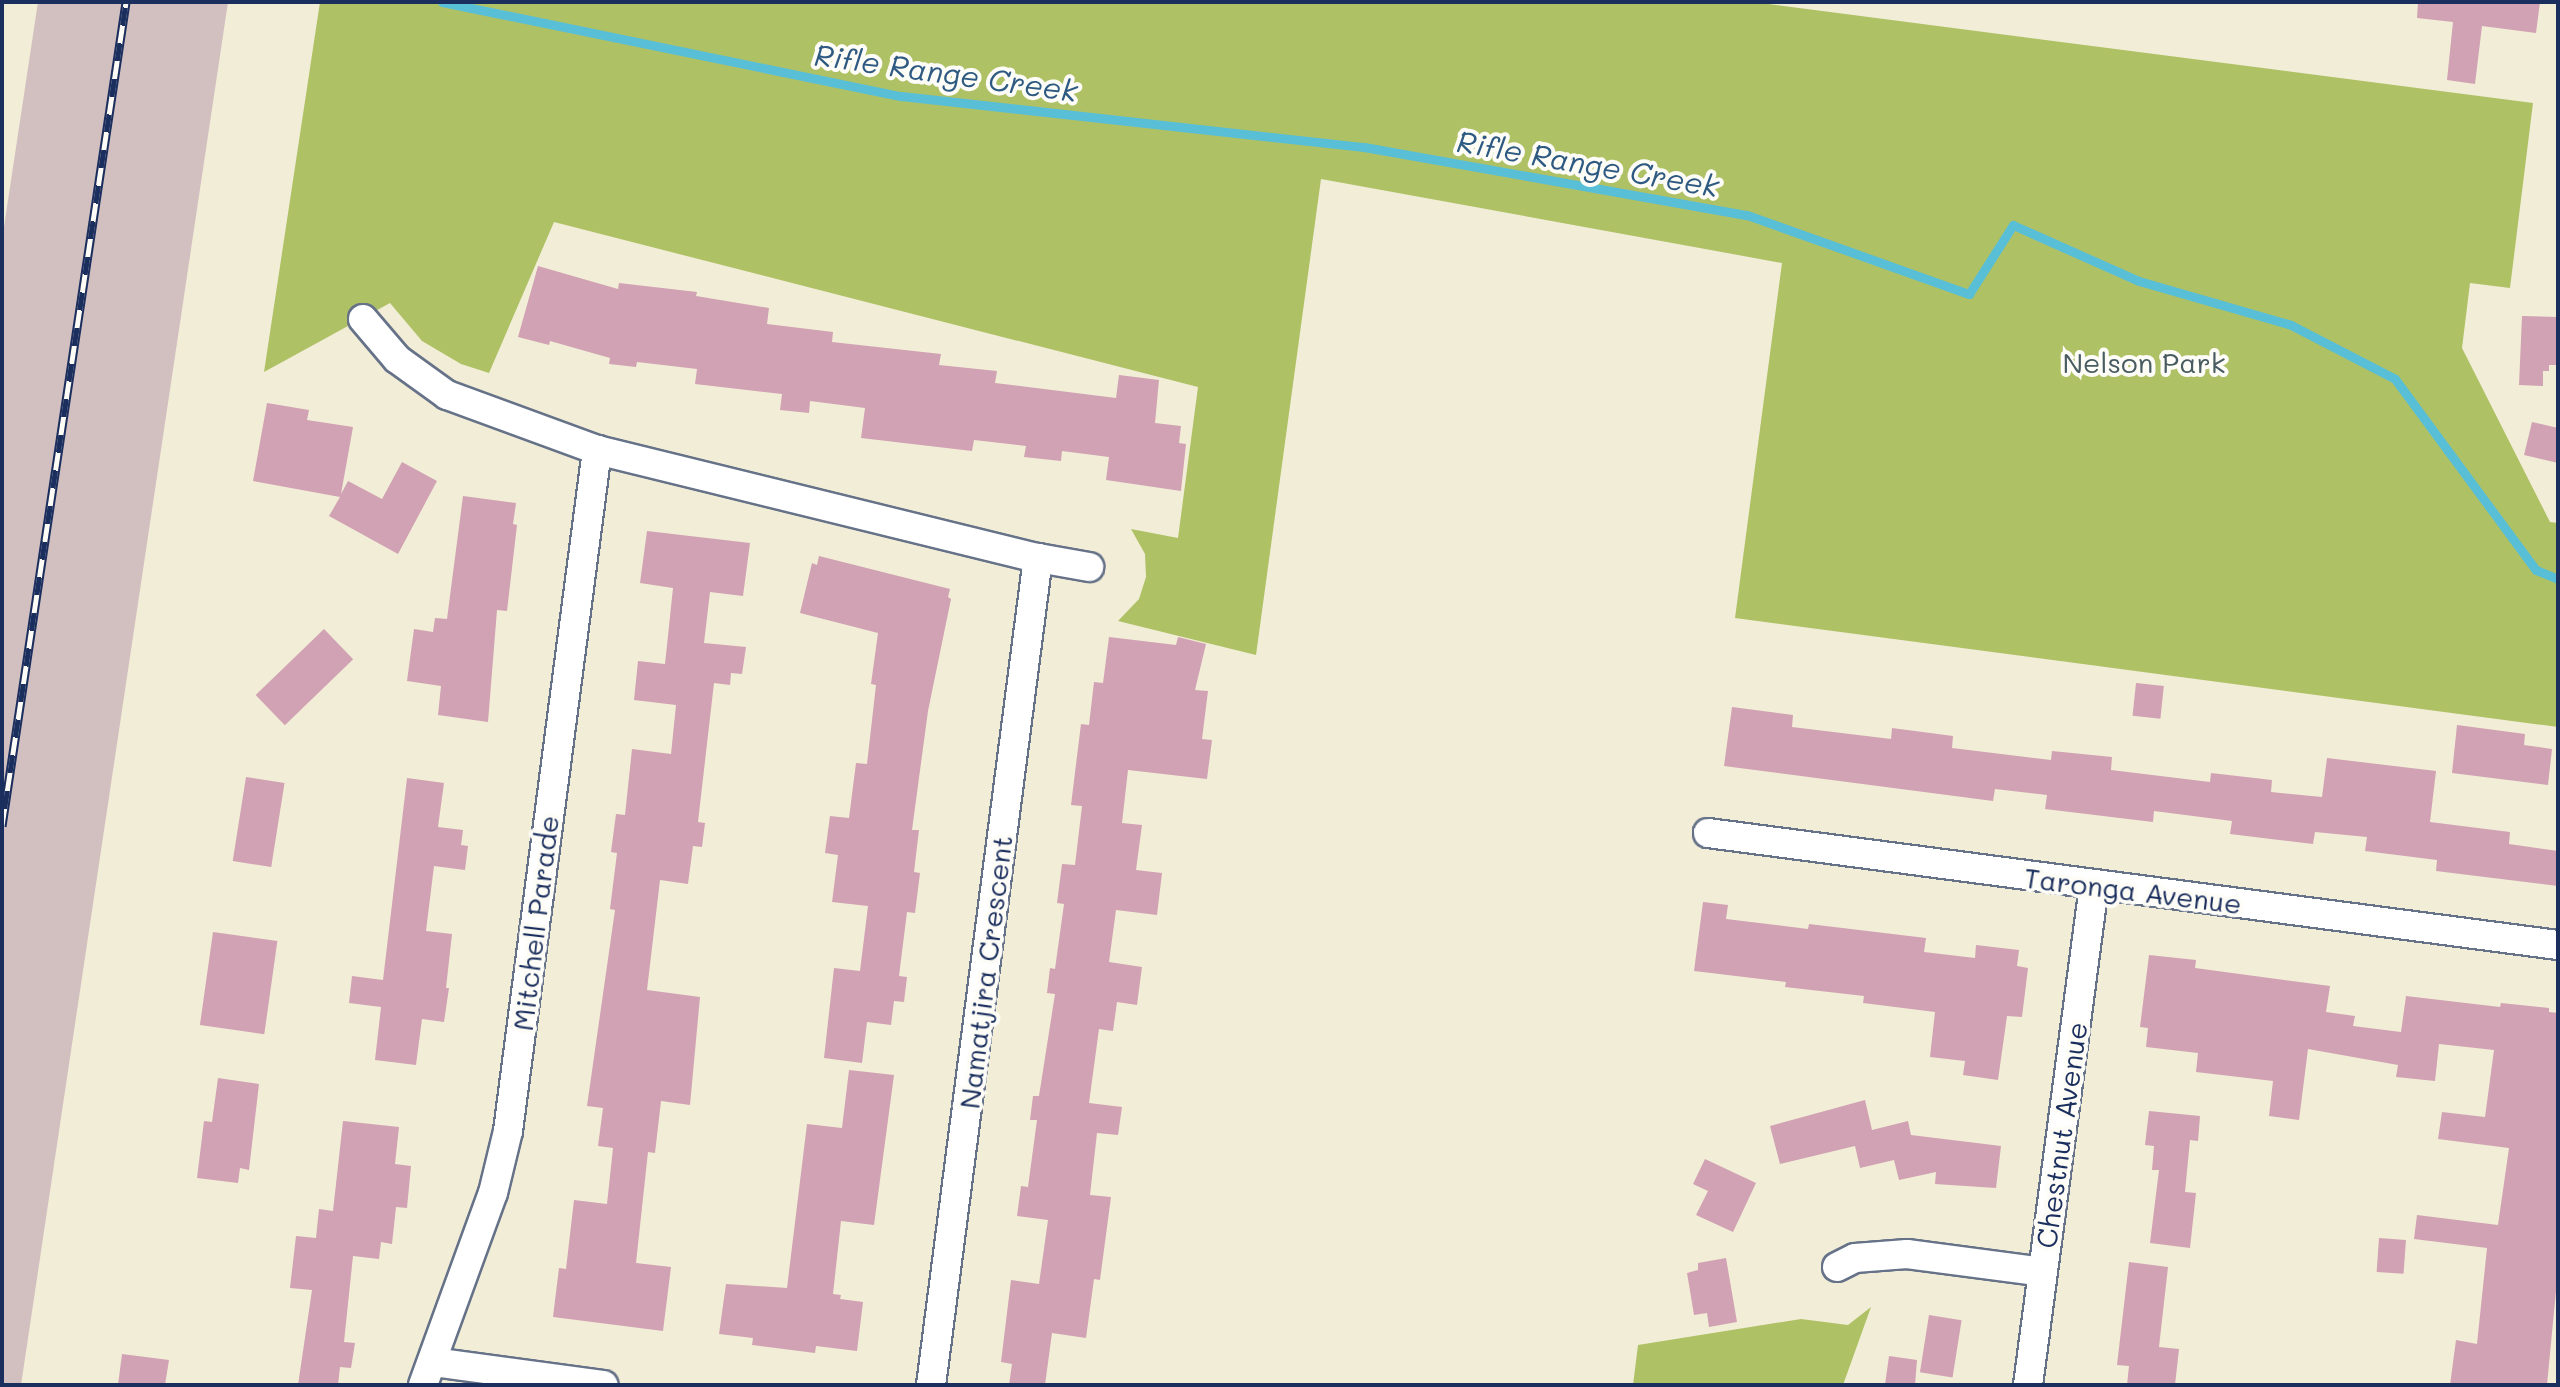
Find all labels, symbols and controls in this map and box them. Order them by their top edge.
water label: Rifle Range Creek [812,36,1080,108]
water label: Rifle Range Creek [1454,122,1722,204]
park label: Nelson Park [2062,345,2226,379]
street label: Mitchell Parade [505,813,565,1033]
street label: Namatjira Crescent [952,833,1018,1111]
street label: Taronga Avenue [2022,860,2244,920]
street label: Chestnut Avenue [2028,1020,2094,1250]

